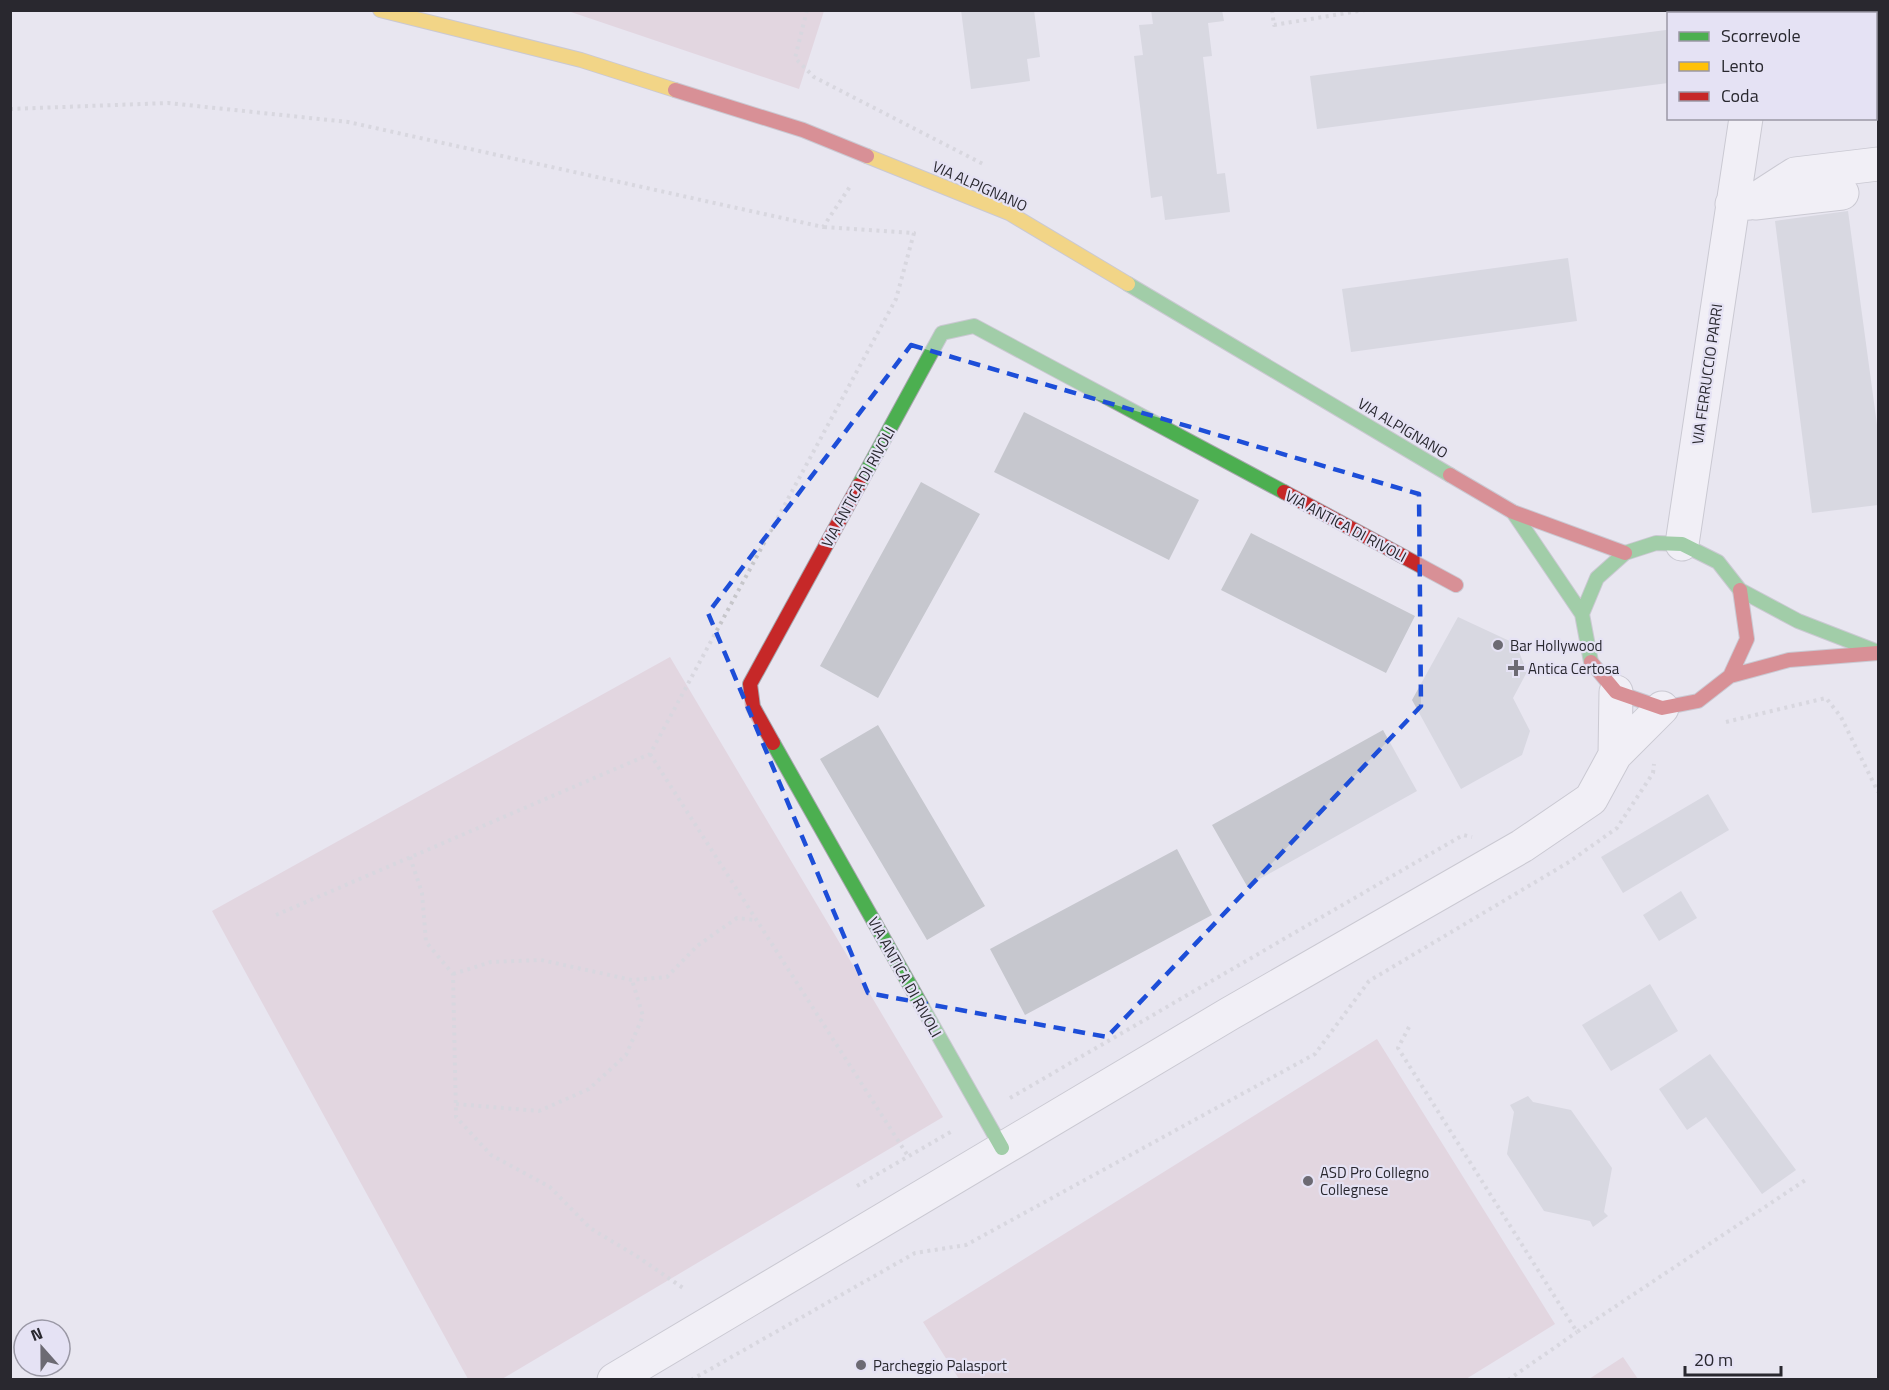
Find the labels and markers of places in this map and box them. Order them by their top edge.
place label: Bar Hollywood [1510,634,1603,657]
marker: Bar Hollywood [1491,638,1505,652]
place label: Antica Certosa [1528,657,1620,680]
marker: Antica Certosa [1509,661,1523,675]
place label: ASD Pro Collegno Collegnese [1320,1161,1429,1201]
marker: ASD Pro Collegno Collegnese [1301,1174,1315,1188]
place label: Parcheggio Palasport [873,1354,1008,1377]
marker: Parcheggio Palasport [854,1358,868,1372]

